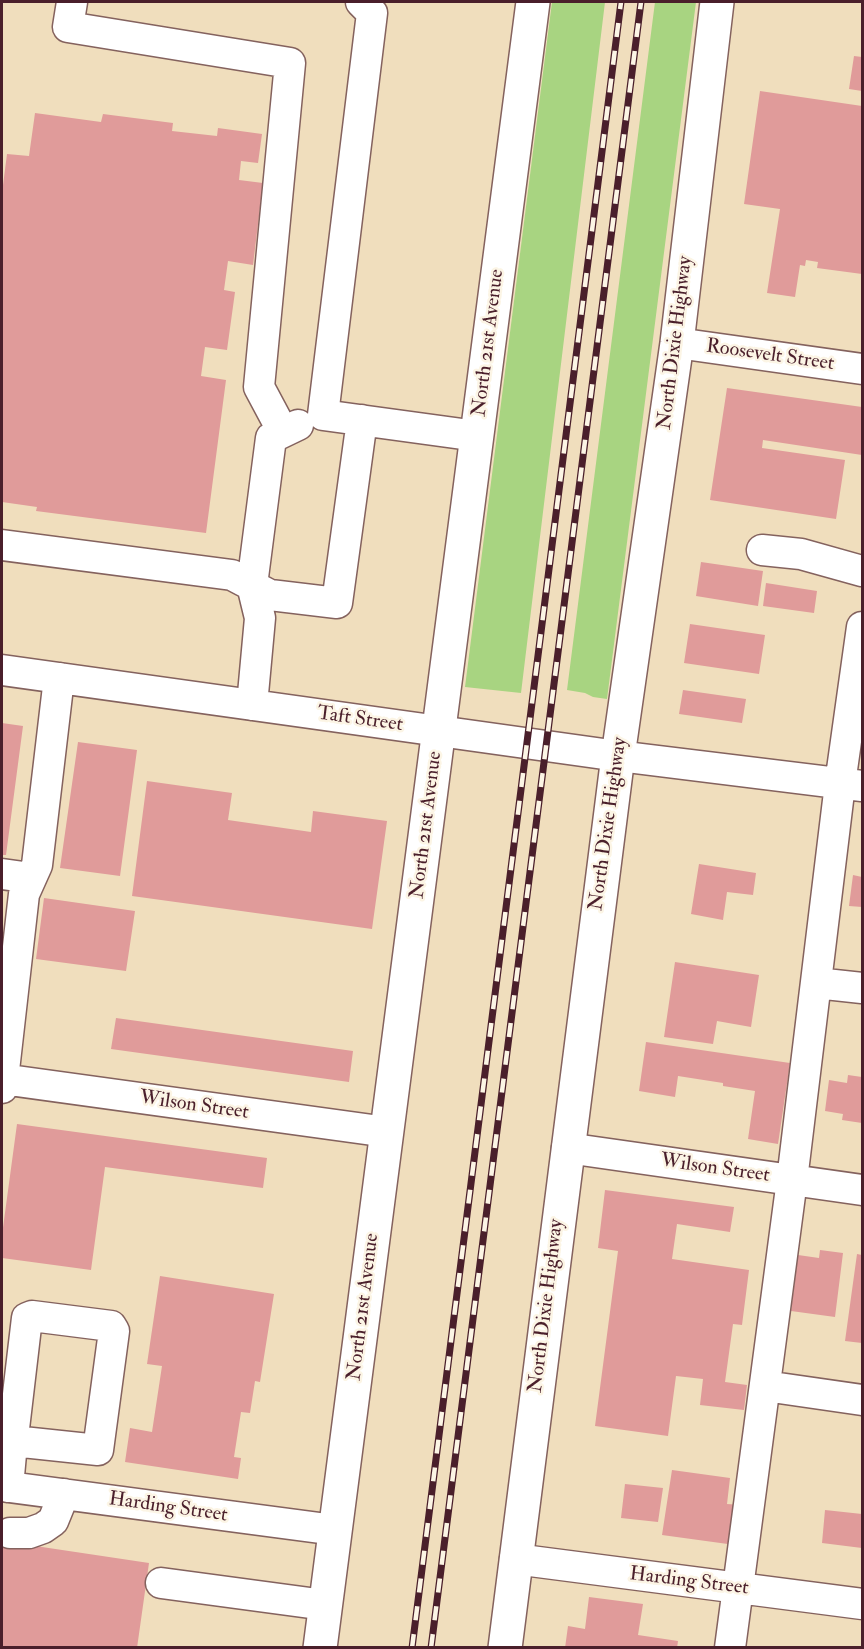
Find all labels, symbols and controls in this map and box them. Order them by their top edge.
street label: North Dixie Highway [653,255,699,431]
street label: North 21st Avenue [468,268,510,418]
street label: Roosevelt Street [704,335,836,377]
street label: Taft Street [316,702,404,738]
street label: North Dixie Highway [585,736,633,912]
street label: North 21st Avenue [406,750,448,900]
street label: Wilson Street [138,1086,250,1126]
street label: Wilson Street [659,1149,771,1189]
street label: North Dixie Highway [524,1218,570,1394]
street label: North 21st Avenue [343,1232,385,1382]
street label: Harding Street [107,1488,229,1528]
street label: Harding Street [628,1563,750,1601]

